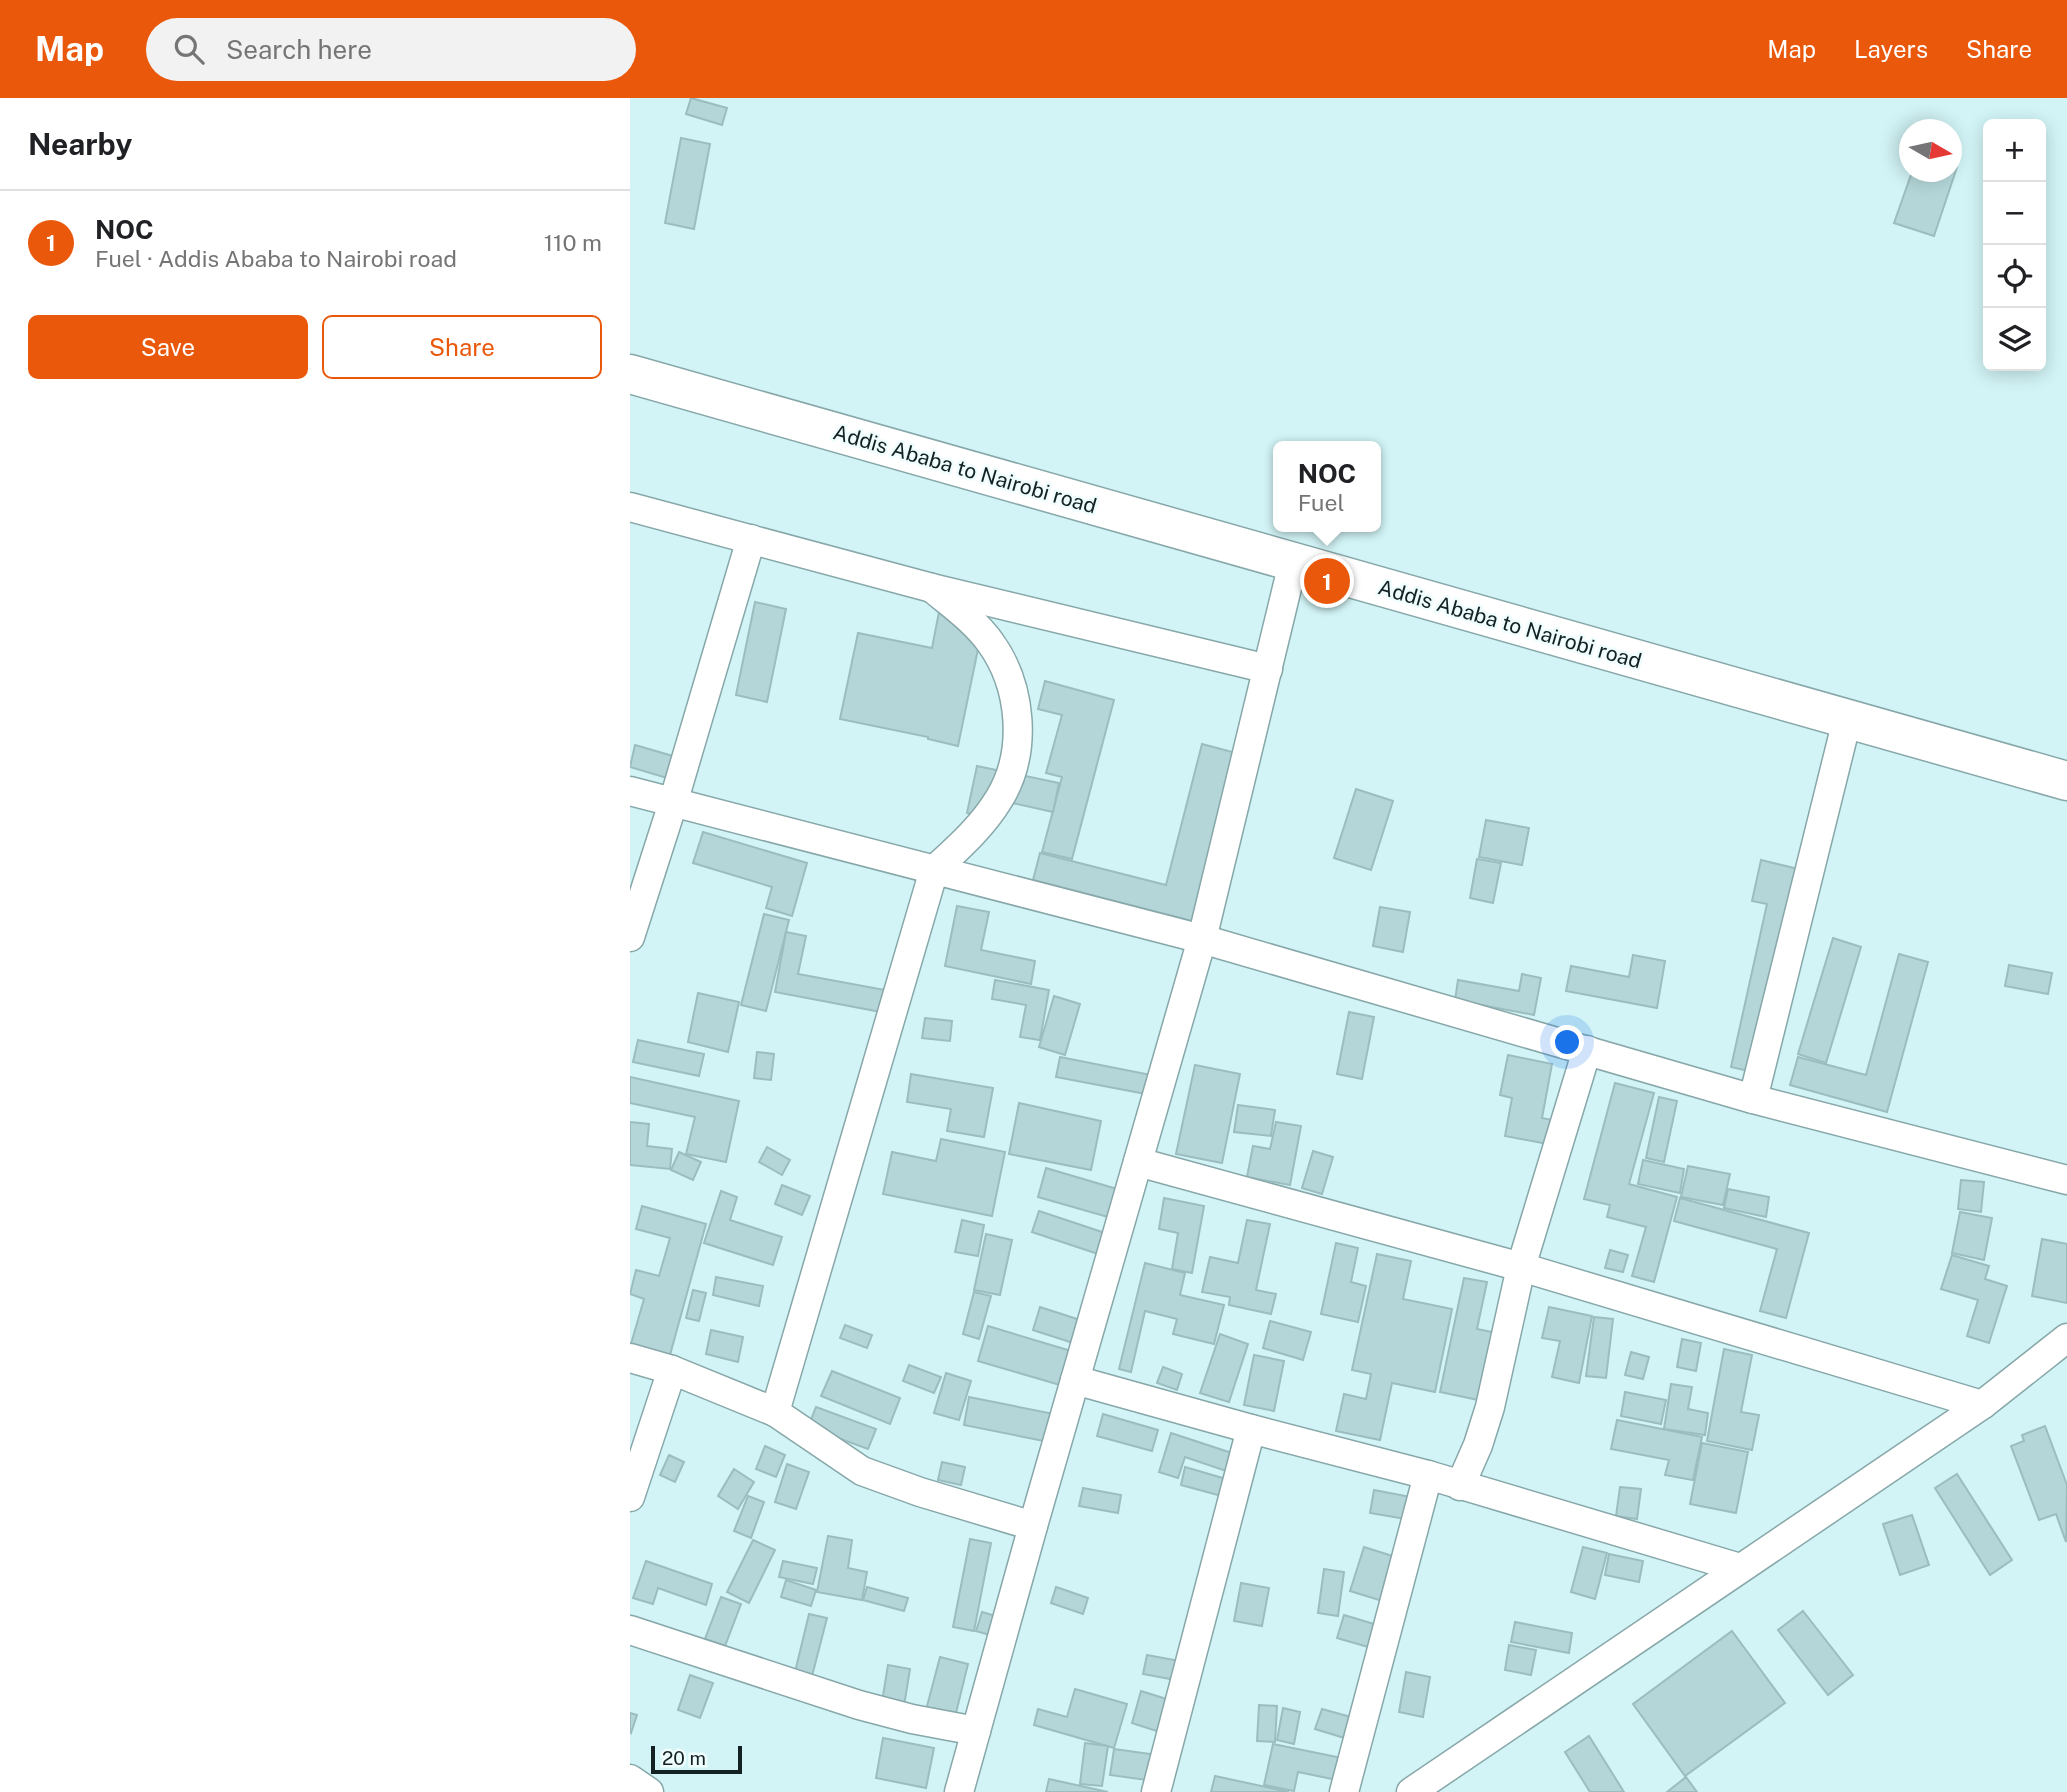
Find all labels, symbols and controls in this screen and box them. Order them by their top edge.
search box [146,18,636,81]
text: Map [35,30,104,68]
icon: search [170,30,208,68]
text: Search here [226,34,372,65]
text: Map [1767,35,1816,63]
text: Layers [1854,35,1928,63]
text: Share [1966,35,2032,63]
north arrow [1899,119,1962,182]
map controls [1983,119,2046,371]
button: + [1983,119,2046,182]
text: Nearby [28,126,132,162]
button: − [1983,182,2046,245]
text: NOC [95,214,154,245]
text: 1 [46,229,56,256]
text: 110 m [544,229,602,256]
text: Fuel · Addis Ababa to Nairobi road [95,245,457,272]
button: locate [1983,245,2046,308]
button: layers [1983,308,2046,371]
button: Save [28,315,308,379]
button: Share [322,315,602,379]
street label: Addis Ababa to Nairobi road [830,419,1100,519]
popup [1273,441,1381,532]
text: NOC [1298,458,1356,489]
text: Fuel [1298,489,1344,516]
pin: 1 [1304,555,1350,607]
street label: Addis Ababa to Nairobi road [1375,574,1645,674]
your location [1550,1025,1584,1059]
scale bar [651,1743,742,1775]
text: 20 m [662,1747,706,1769]

